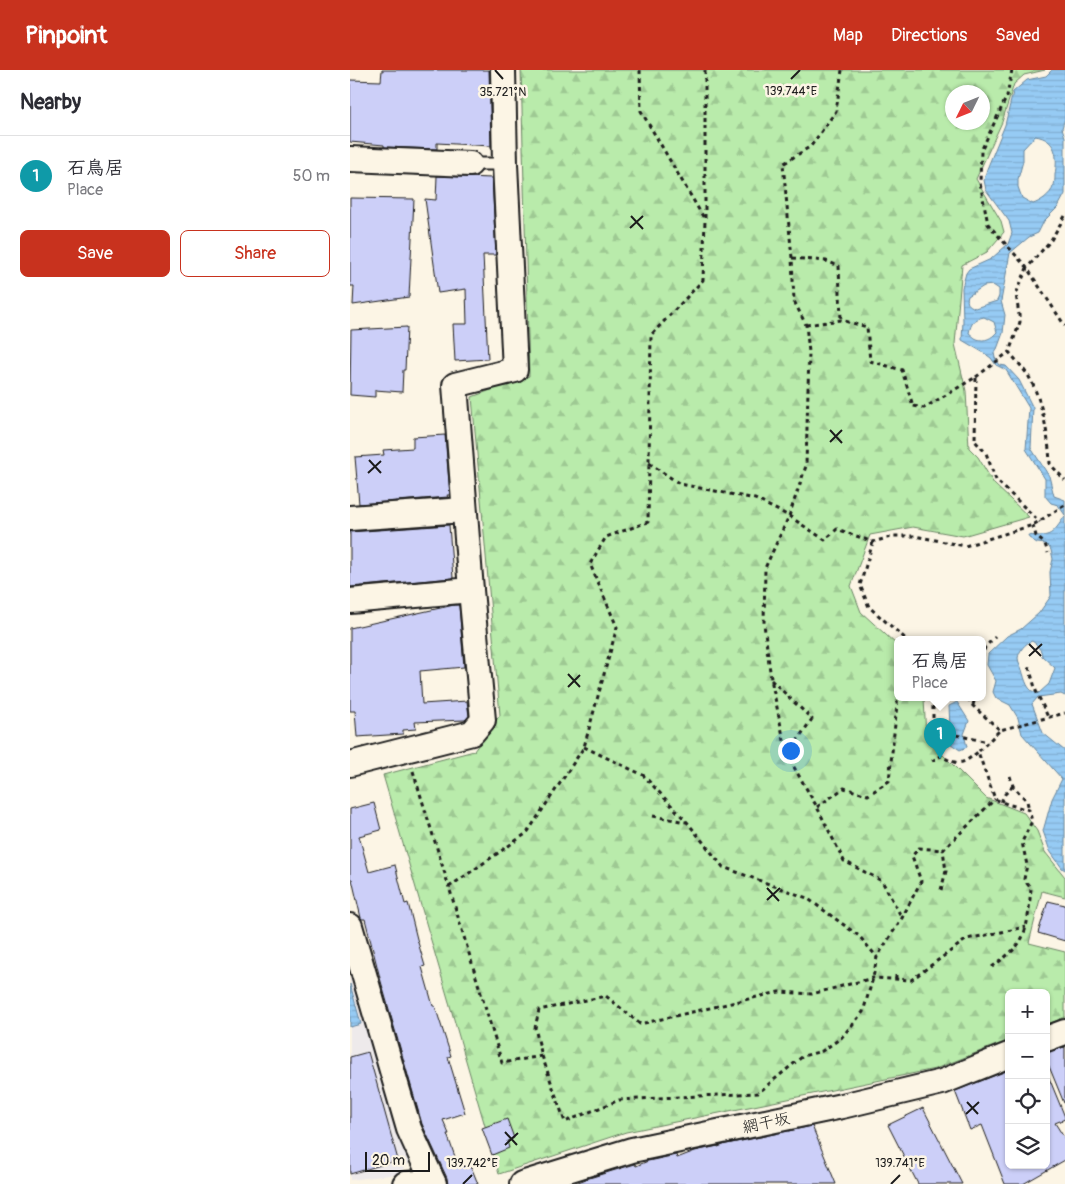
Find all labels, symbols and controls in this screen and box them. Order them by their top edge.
text: Pinpoint [25,21,107,50]
text: Map [833,24,863,47]
text: Directions [891,24,967,47]
text: Saved [995,24,1040,47]
text: 139.744°E [765,84,817,99]
text: 35.721°N [480,85,526,100]
north arrow [945,85,990,130]
text: Nearby [20,89,81,116]
text: 石鳥居 [67,156,124,180]
text: 1 [33,166,39,186]
text: 50 m [293,166,330,186]
text: Place [67,180,103,200]
button: Save [20,230,170,277]
button: Share [180,230,330,277]
popup [894,636,986,701]
text: 石鳥居 [911,649,969,673]
text: Place [911,673,948,693]
pin: 1 [924,718,956,759]
your location [778,738,804,764]
map controls [1005,989,1050,1169]
button: + [1005,989,1050,1034]
button: − [1005,1034,1050,1079]
button: locate [1005,1079,1050,1124]
street label: 網干坂 [741,1108,792,1138]
button: layers [1005,1124,1050,1169]
scale bar [365,1149,430,1172]
text: 20 m [372,1152,405,1169]
text: 139.742°E [446,1156,498,1171]
text: 139.741°E [875,1156,925,1171]

